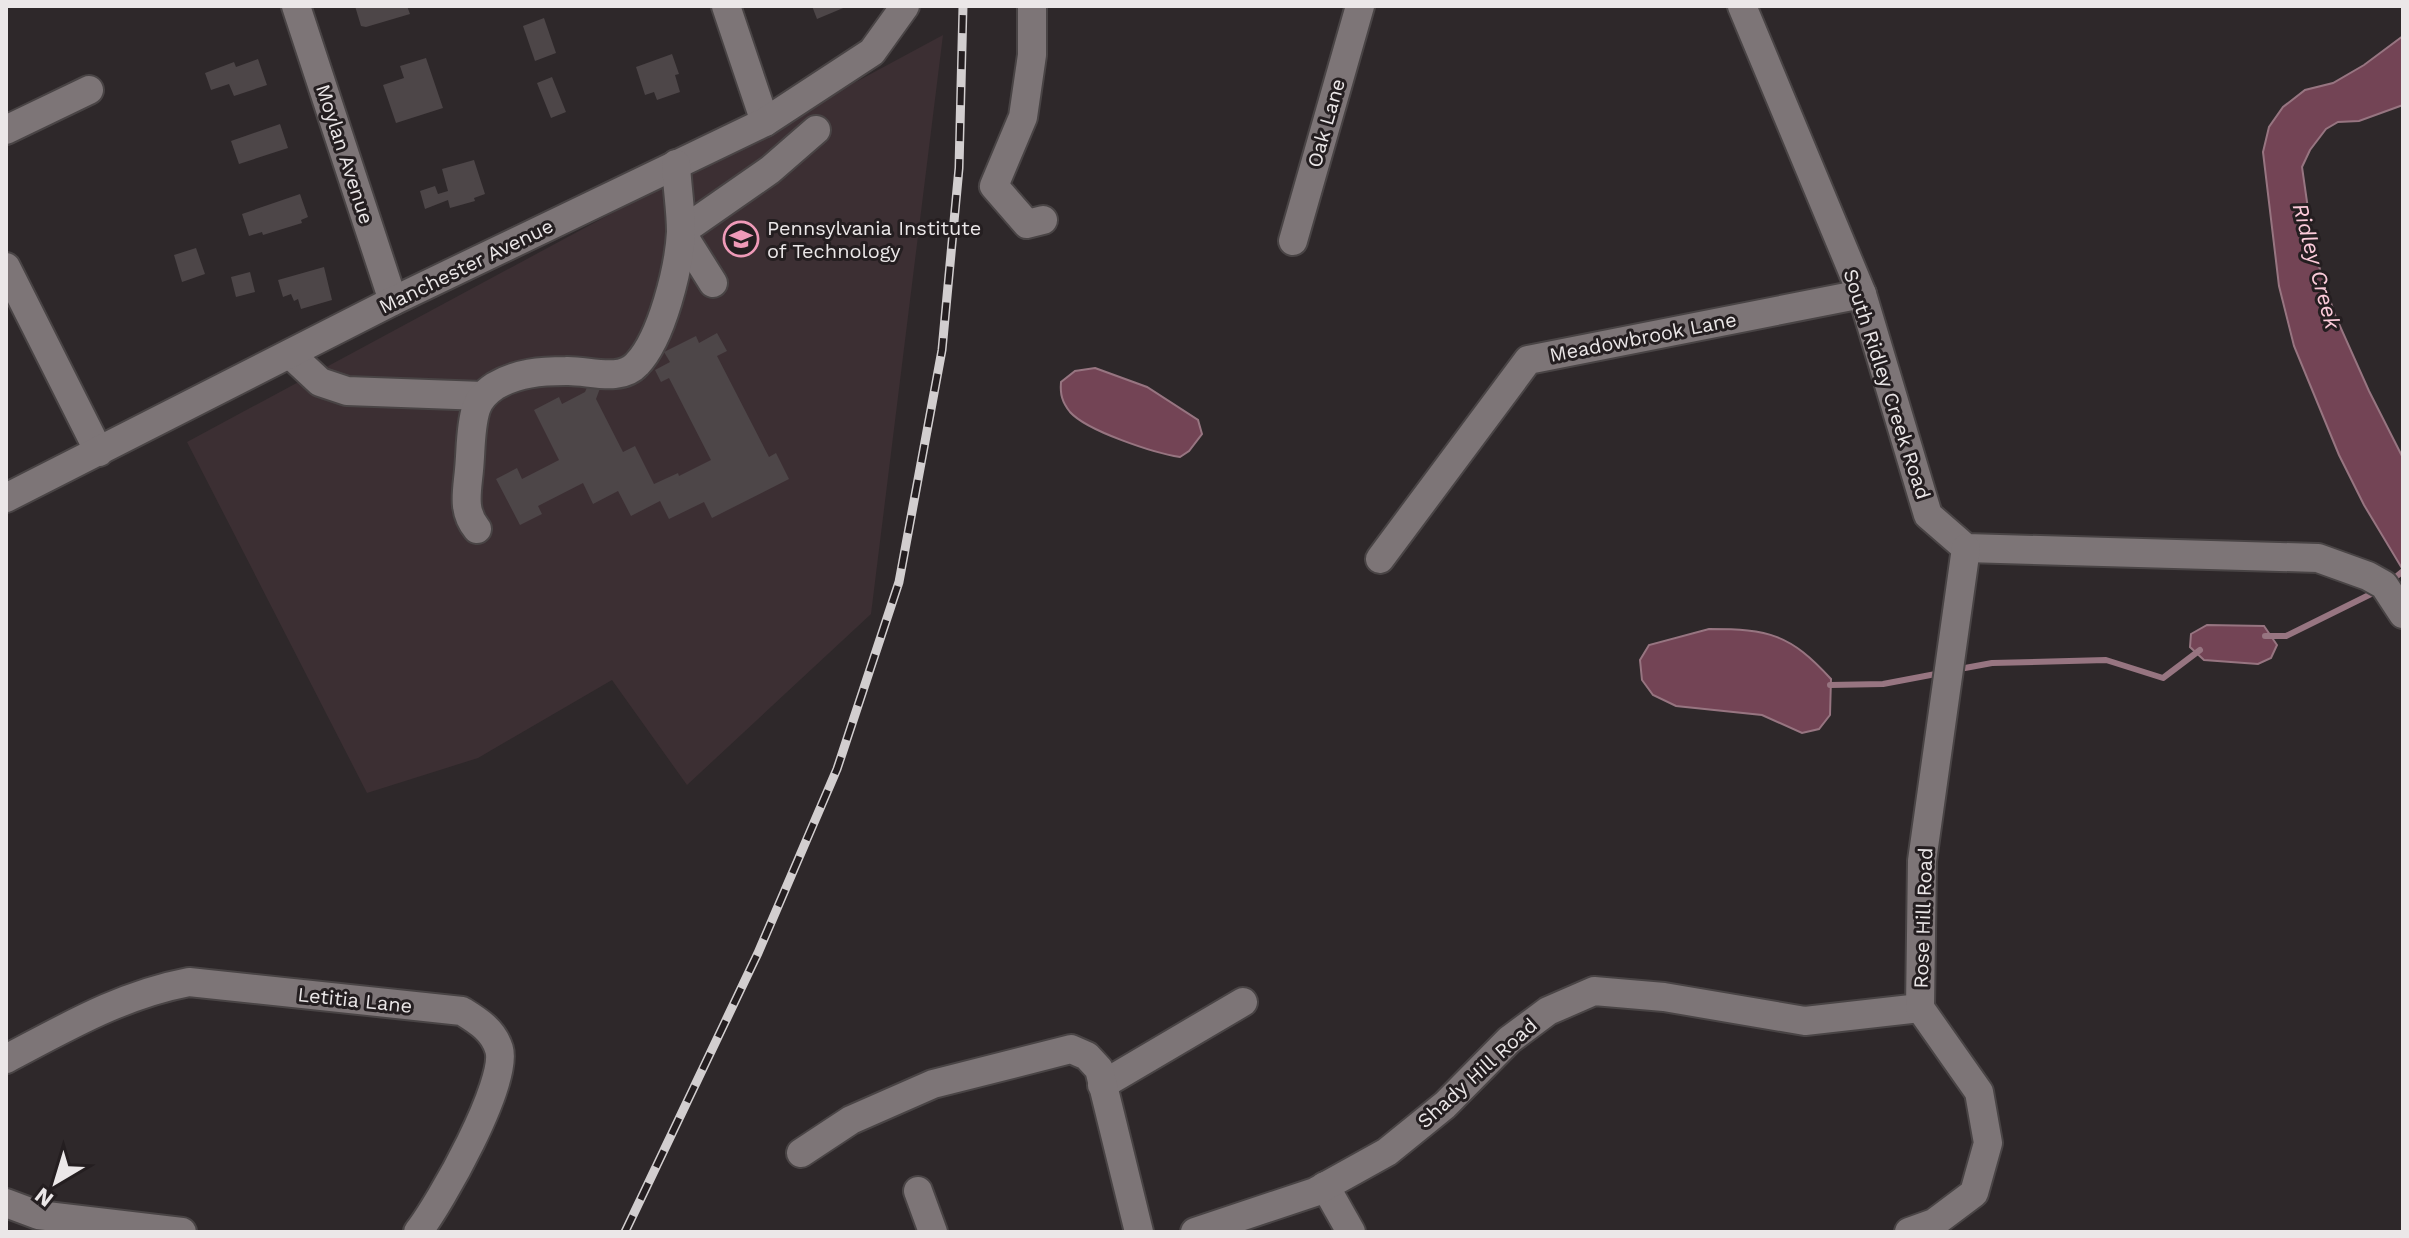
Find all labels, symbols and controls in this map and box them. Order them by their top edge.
street label: Oak Lane [1302,76,1350,170]
street label: Moylan Avenue [311,81,379,227]
water label: Ridley Creek [2288,200,2346,333]
street label: Manchester Avenue [375,213,557,319]
place label: Pennsylvania Institute of Technology [767,216,981,263]
school or university icon: Pennsylvania Institute of Technology [722,220,760,258]
street label: South Ridley Creek Road [1838,266,1936,502]
street label: Meadowbrook Lane [1547,307,1739,367]
street label: Rose Hill Road [1909,847,1937,989]
street label: Letitia Lane [296,982,414,1018]
street label: Shady Hill Road [1412,1013,1542,1133]
north arrow [16,1142,96,1222]
text: N [30,1182,58,1212]

